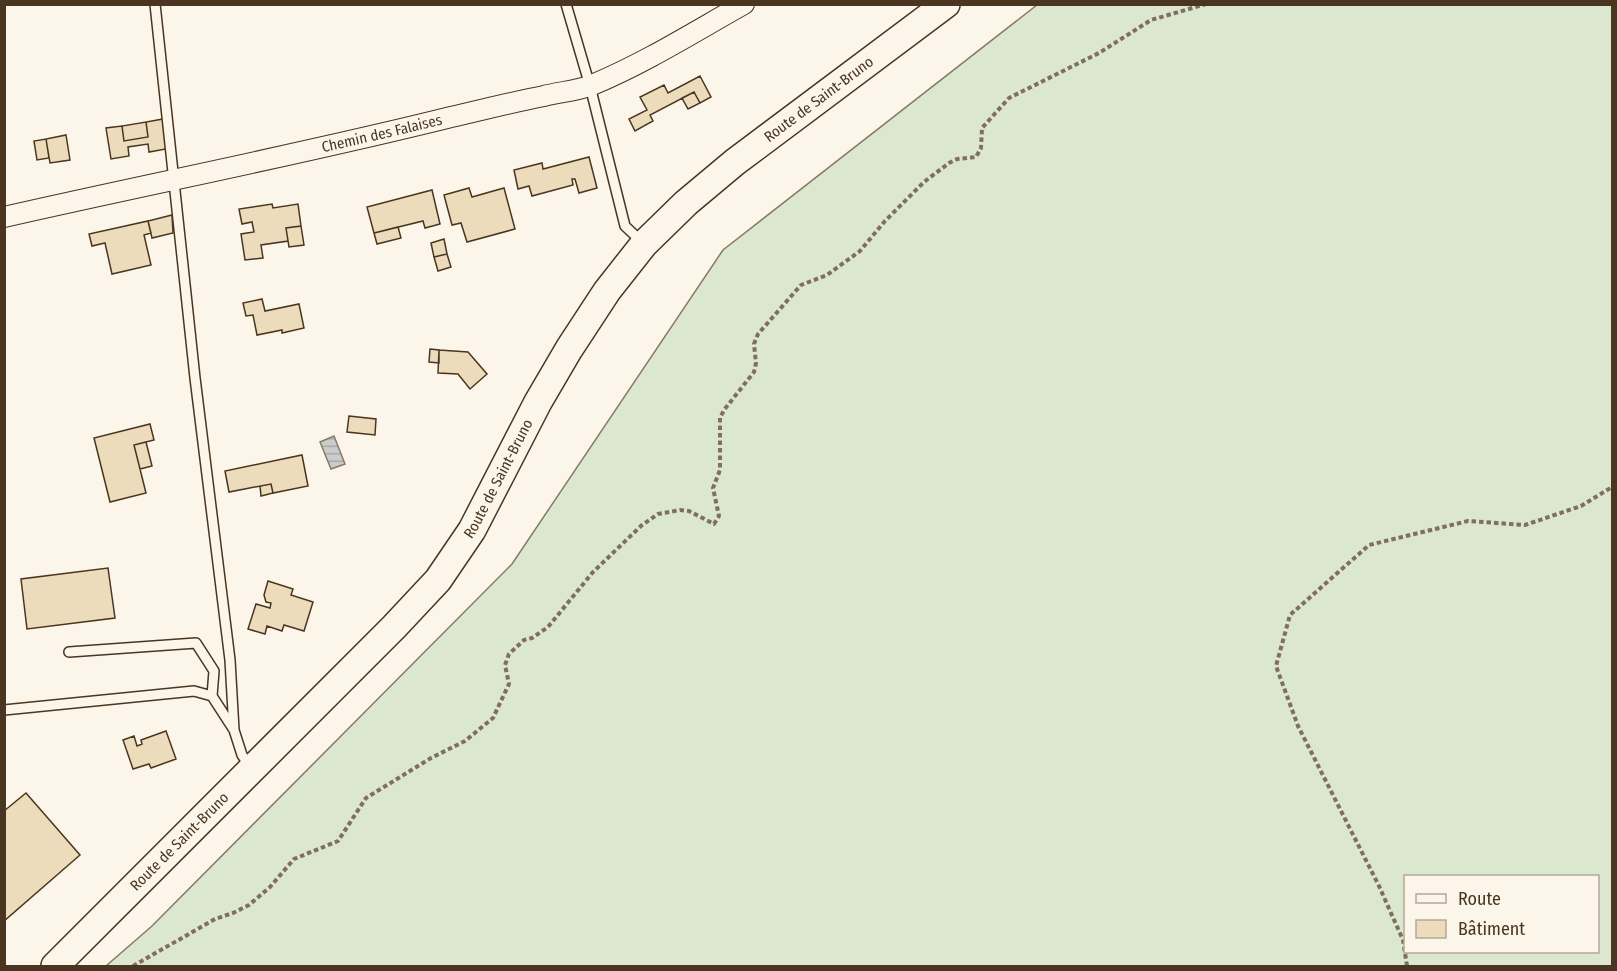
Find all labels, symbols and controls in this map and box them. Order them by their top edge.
street label: Route de Saint-Bruno [761,53,877,146]
street label: Chemin des Falaises [320,111,444,156]
street label: Route de Saint-Bruno [460,416,537,542]
street label: Route de Saint-Bruno [126,788,233,895]
legend [1404,875,1599,953]
text: Route [1458,888,1501,910]
text: Bâtiment [1458,918,1525,940]

